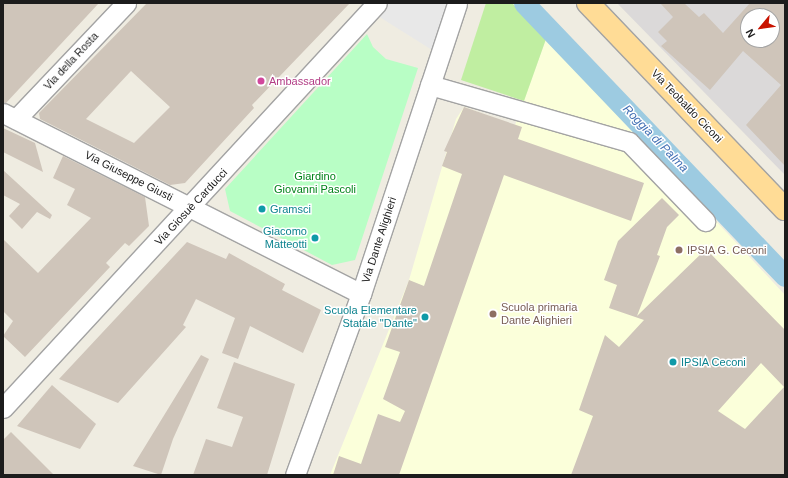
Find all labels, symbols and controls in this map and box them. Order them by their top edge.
north arrow [740,8,780,48]
text: N [743,27,758,40]
street label: Via della Rosta [41,30,101,92]
street label: Via Teobaldo Ciconi [649,67,725,145]
place label: Ambassador [269,74,331,88]
marker: Ambassador [256,76,266,86]
water label: Roggia di Palma [619,102,691,176]
street label: Via Giuseppe Giusti [83,148,175,204]
street label: Via Giosuè Carducci [152,166,230,248]
park label: Giardino Giovanni Pascoli [274,170,356,196]
street label: Via Dante Alighieri [359,195,399,285]
place label: Gramsci [270,202,311,216]
marker: Gramsci [257,204,267,214]
place label: Giacomo Matteotti [263,225,307,251]
marker: Giacomo Matteotti [310,233,320,243]
place label: IPSIA G. Ceconi [687,243,767,257]
marker: IPSIA G. Ceconi [674,245,684,255]
place label: Scuola primaria Dante Alighieri [501,301,577,327]
place label: Scuola Elementare Statale "Dante" [324,304,417,330]
marker: Scuola primaria Dante Alighieri [488,309,498,319]
marker: Scuola Elementare Statale "Dante" [420,312,430,322]
place label: IPSIA Ceconi [681,355,746,369]
marker: IPSIA Ceconi [668,357,678,367]

